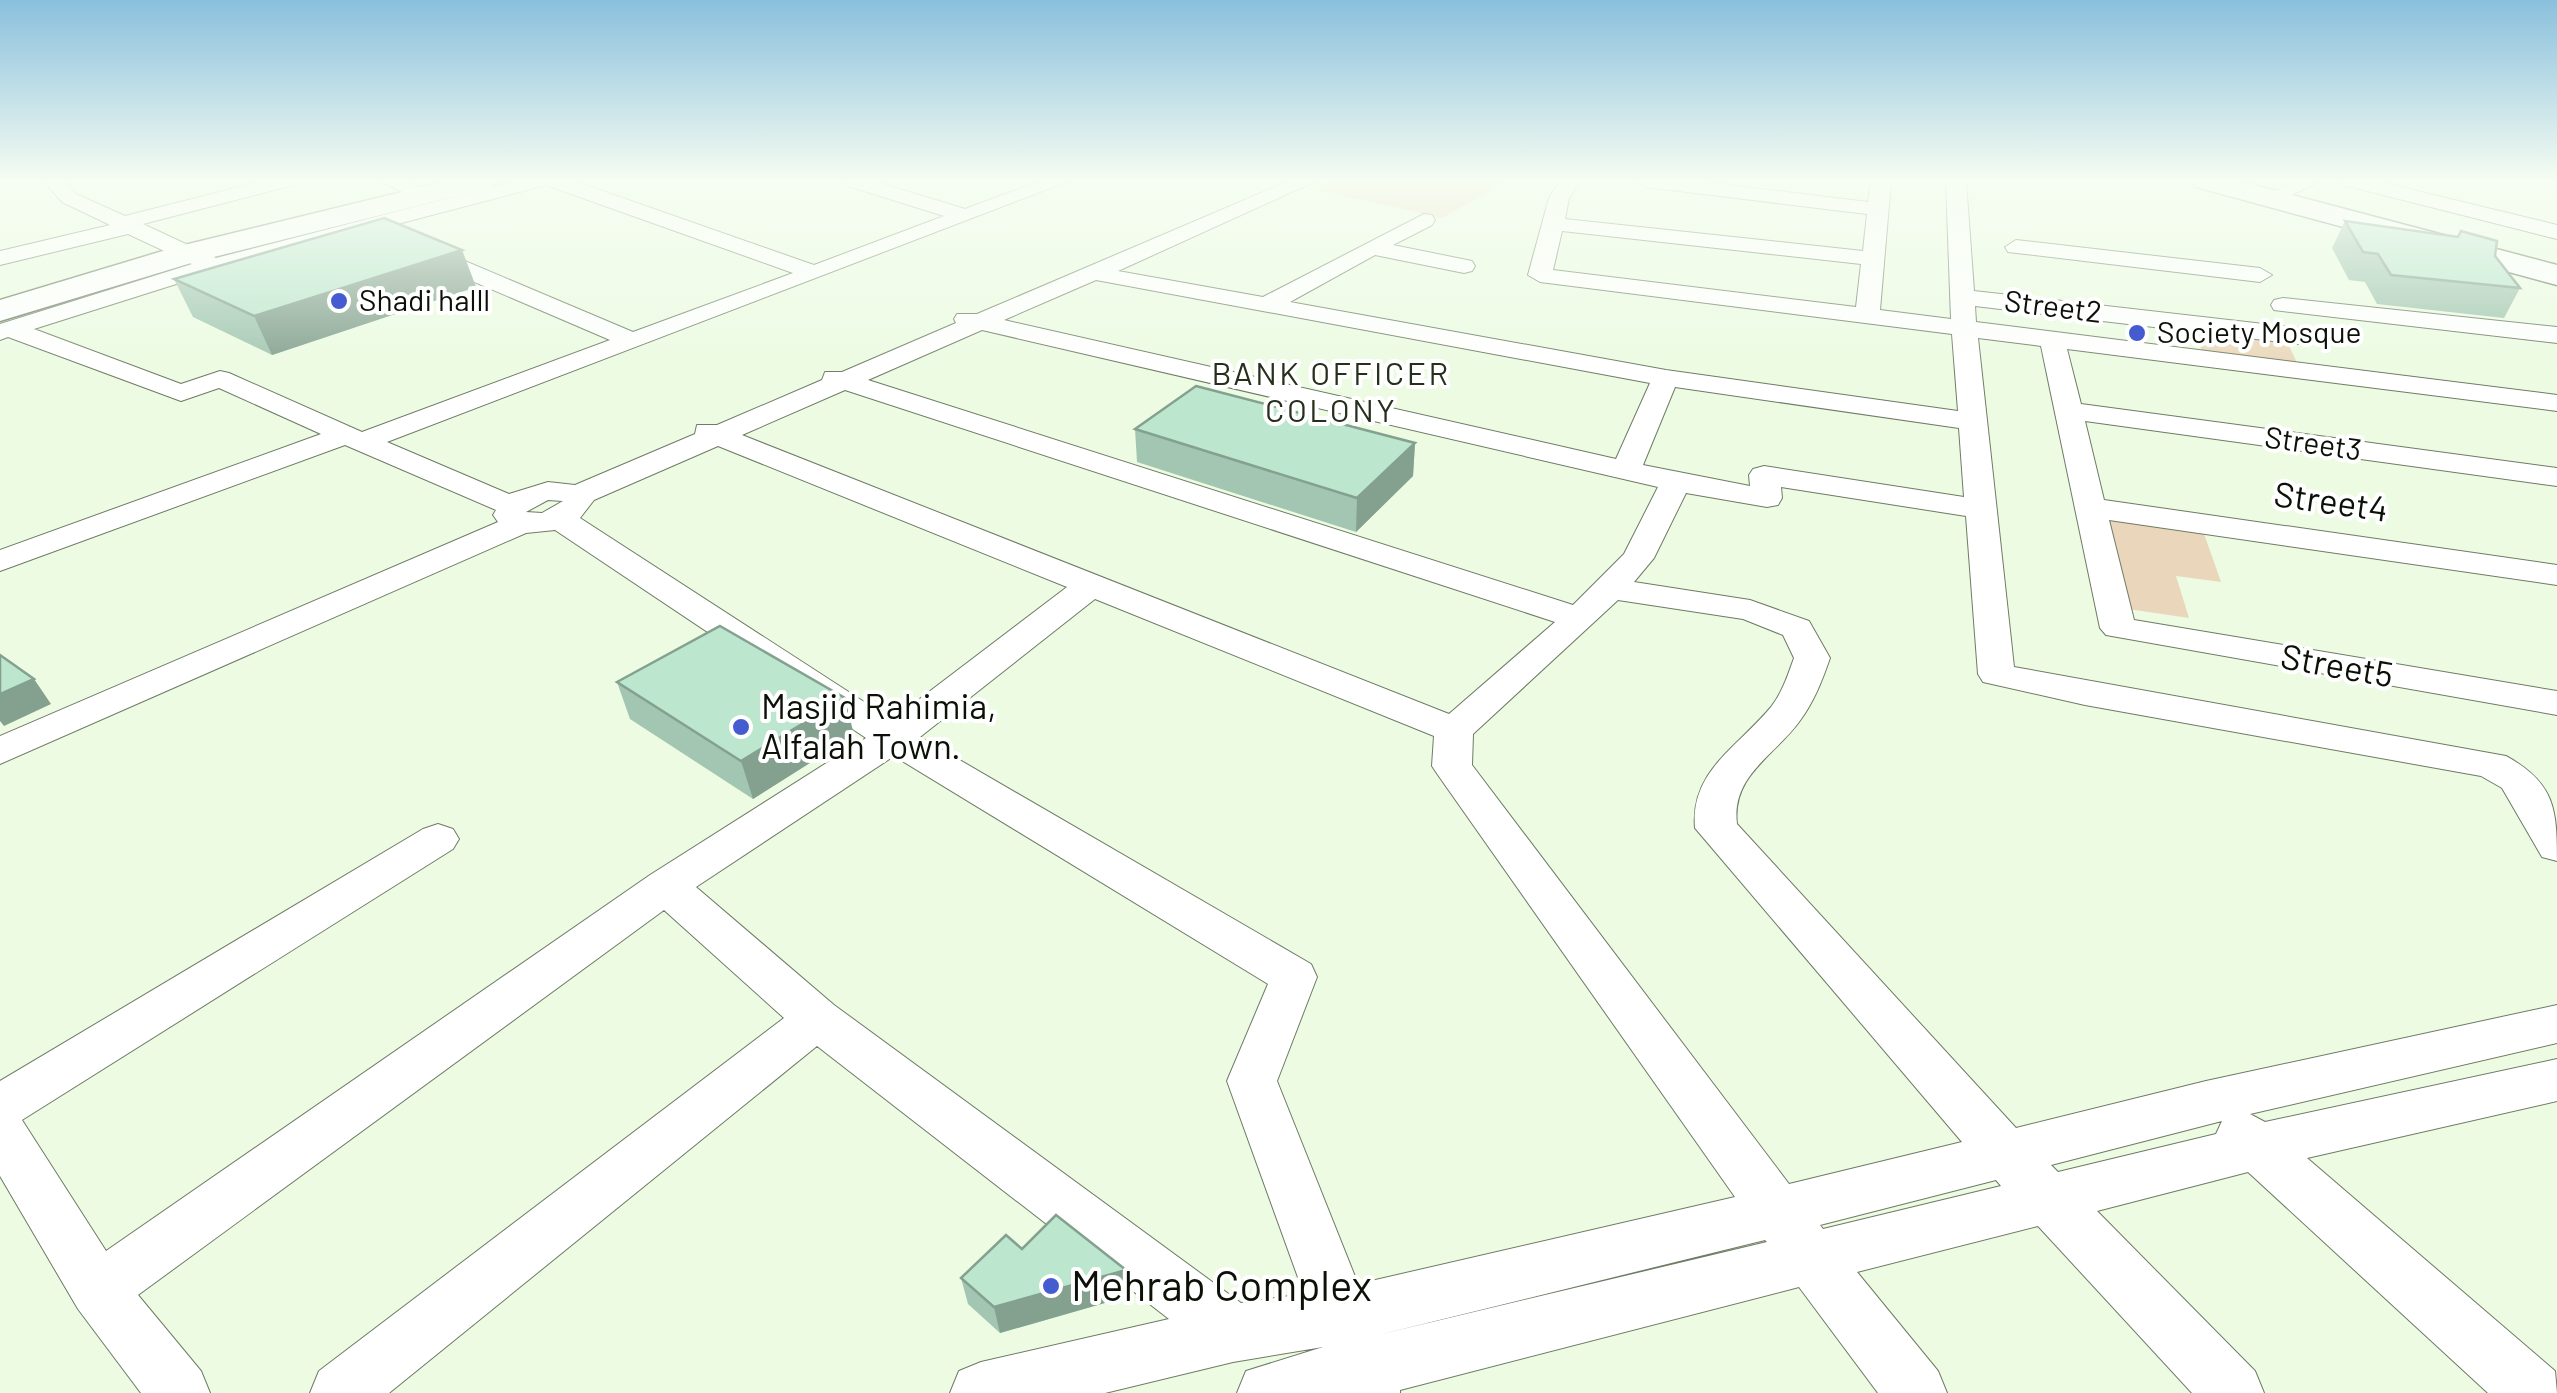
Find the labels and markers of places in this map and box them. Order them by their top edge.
place label: Shadi halll [359,281,490,317]
marker: Shadi halll [328,290,350,312]
place label: Society Mosque [2157,313,2362,349]
marker: Society Mosque [2126,322,2148,344]
place label: Masjid Rahimia, Alfalah Town. [761,684,996,766]
marker: Masjid Rahimia, Alfalah Town. [730,716,752,738]
place label: Mehrab Complex [1071,1259,1372,1310]
marker: Mehrab Complex [1040,1275,1062,1297]

